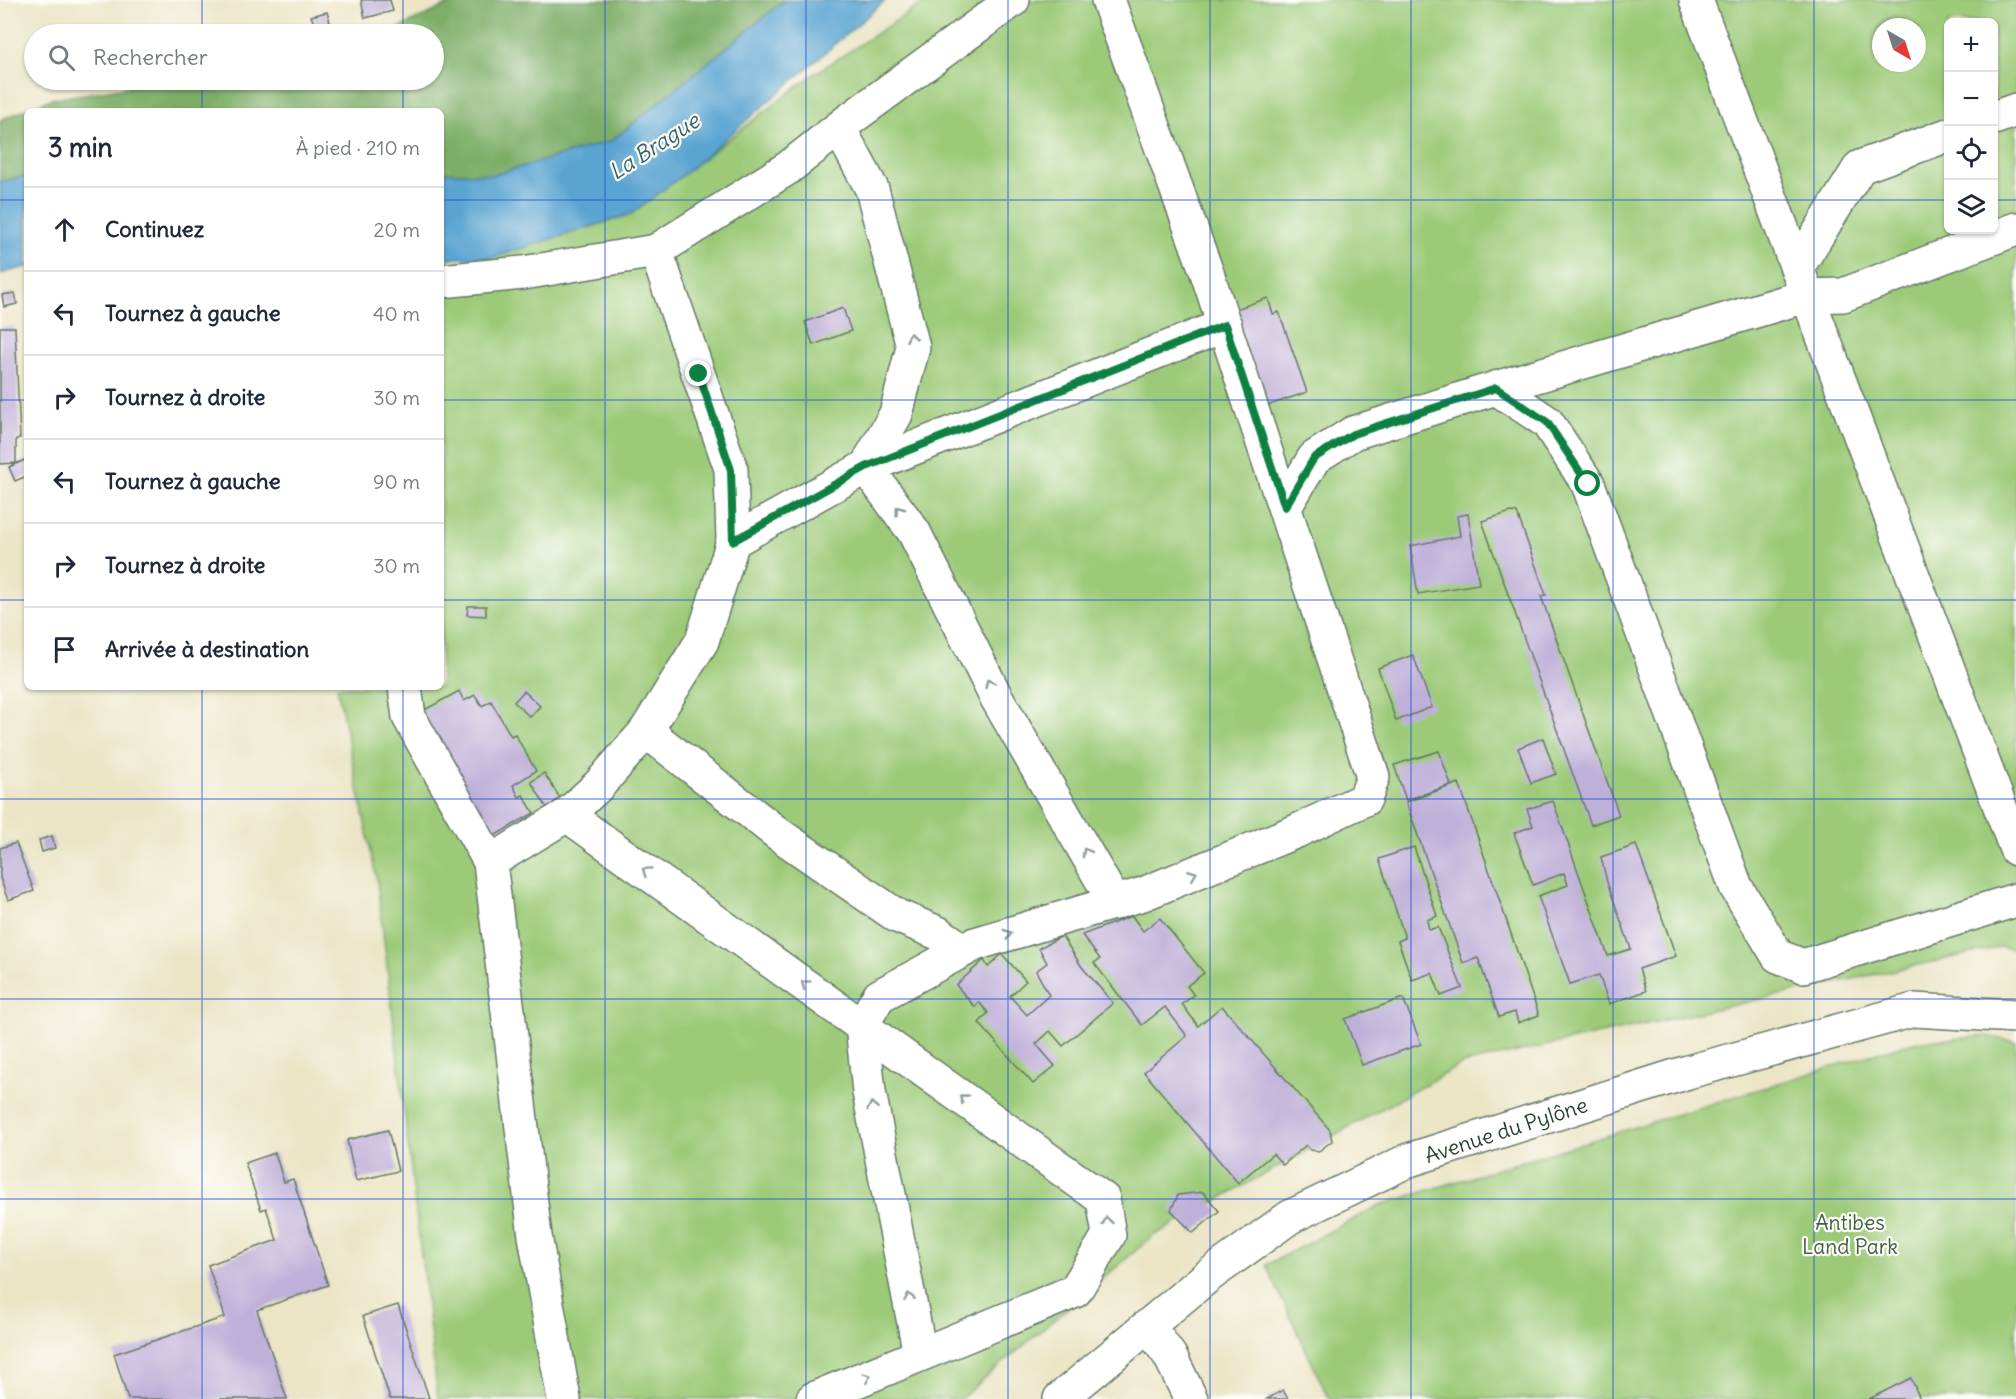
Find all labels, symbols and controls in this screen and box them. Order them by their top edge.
north arrow [1872,18,1926,72]
map controls [1944,18,1998,234]
button: + [1944,18,1998,72]
search box [24,24,444,90]
icon: search [45,41,78,74]
text: Rechercher [93,43,208,71]
button: − [1944,72,1998,126]
water label: La Brague [604,105,706,186]
button: locate [1944,126,1998,180]
text: 3 min [48,131,113,164]
text: À pied · 210 m [296,135,420,160]
button: layers [1944,180,1998,234]
icon: ahead [48,213,81,246]
text: Continuez [105,215,204,243]
text: 20 m [374,217,420,242]
icon: left [48,297,81,330]
text: Tournez à gauche [105,299,281,327]
text: 40 m [373,301,420,326]
one-way arrow [905,332,918,342]
route end [685,360,711,386]
icon: right [48,381,81,414]
text: Tournez à droite [105,383,265,411]
text: 30 m [373,385,420,410]
icon: left [48,465,81,498]
text: Tournez à gauche [105,467,281,495]
text: 90 m [373,469,420,494]
route start [1574,470,1600,496]
one-way arrow [895,506,906,517]
icon: right [48,549,81,582]
text: Tournez à droite [105,551,265,579]
text: 30 m [373,553,420,578]
icon: arrive [48,633,81,666]
text: Arrivée à destination [105,635,309,663]
one-way arrow [984,678,996,689]
one-way arrow [1081,848,1093,858]
one-way arrow [641,867,652,878]
one-way arrow [1187,869,1198,881]
one-way arrow [1002,929,1013,941]
one-way arrow [800,980,811,991]
street label: Avenue du Pylône [1421,1091,1591,1169]
one-way arrow [959,1094,970,1105]
one-way arrow [866,1101,879,1111]
park label: Antibes Land Park [1802,1209,1898,1260]
one-way arrow [1101,1216,1113,1226]
one-way arrow [903,1292,916,1302]
one-way arrow [861,1372,872,1384]

